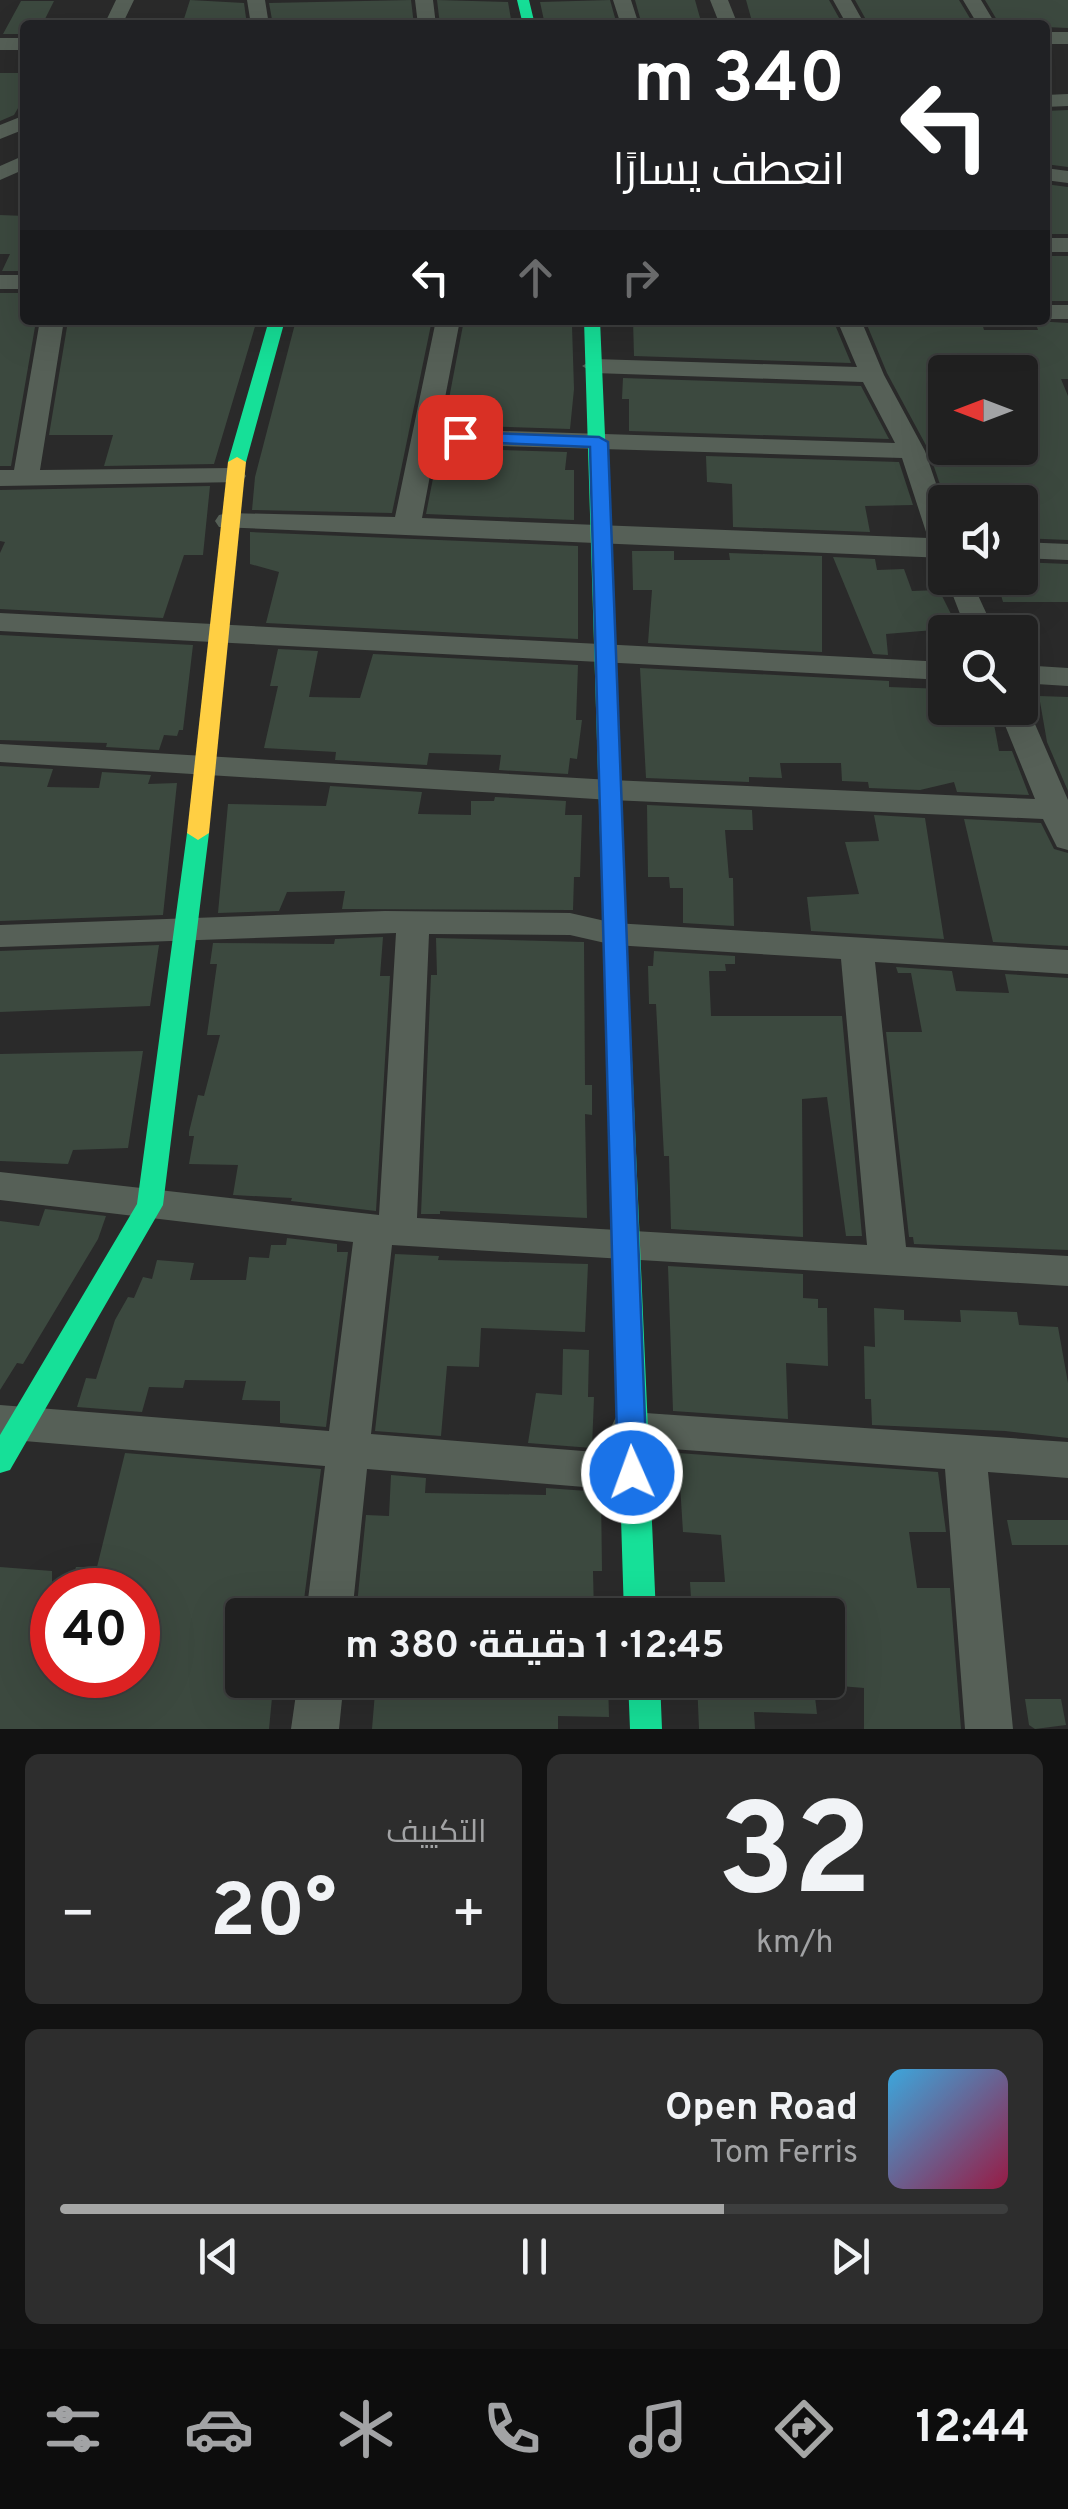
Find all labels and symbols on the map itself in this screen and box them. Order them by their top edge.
north arrow [928,355,1038,465]
pin [418,395,503,480]
position arrow [580,1421,684,1525]
speed limit sign: 40 [30,1568,160,1698]

